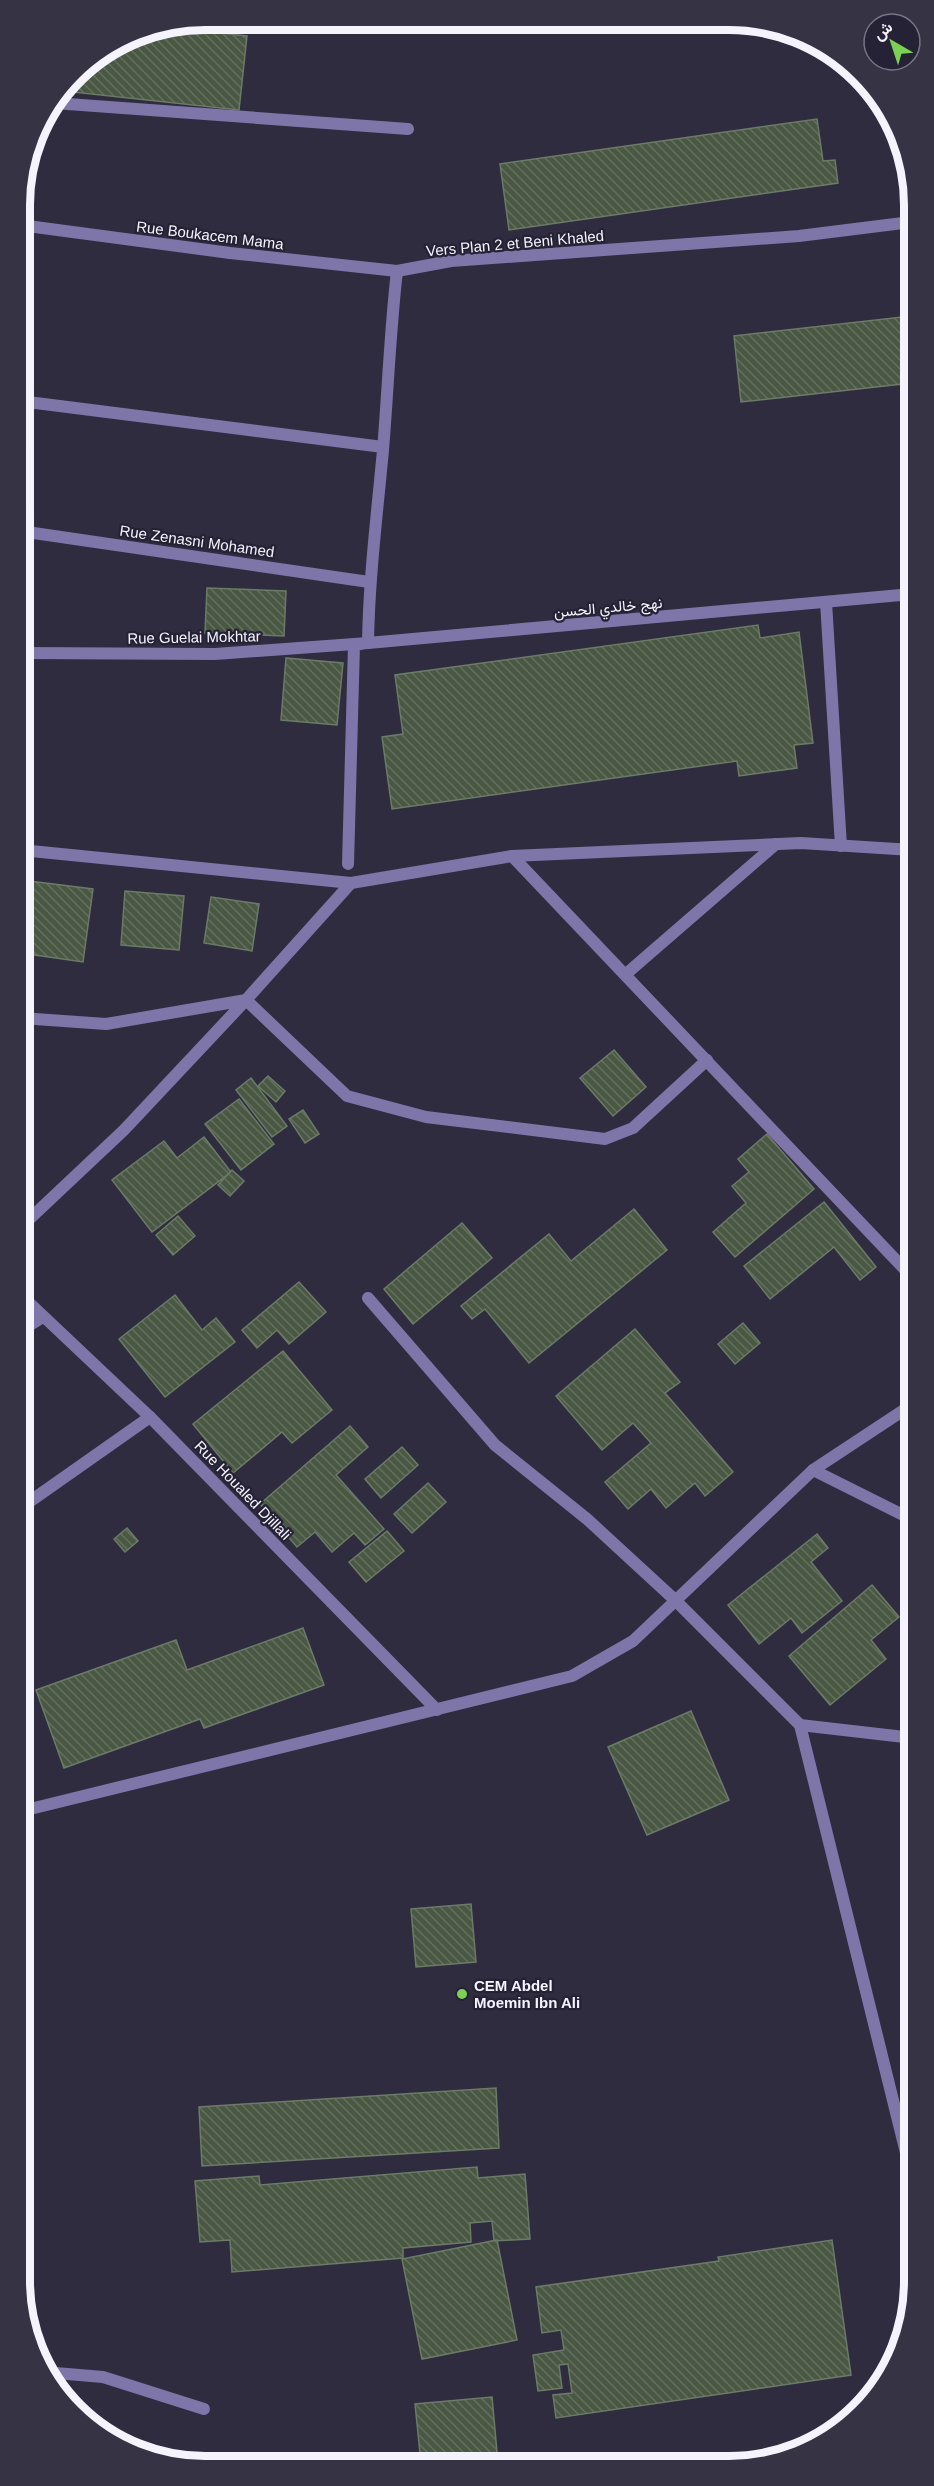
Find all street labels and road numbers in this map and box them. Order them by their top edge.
street label: Rue Boukacem Mama [135,218,285,253]
street label: Vers Plan 2 et Beni Khaled [425,227,605,259]
street label: Rue Zenasni Mohamed [119,522,275,560]
street label: نهج خالدي الحسن [553,594,663,625]
street label: Rue Guelai Mokhtar [127,627,261,647]
street label: Rue Houaled Djillali [191,1437,295,1543]

